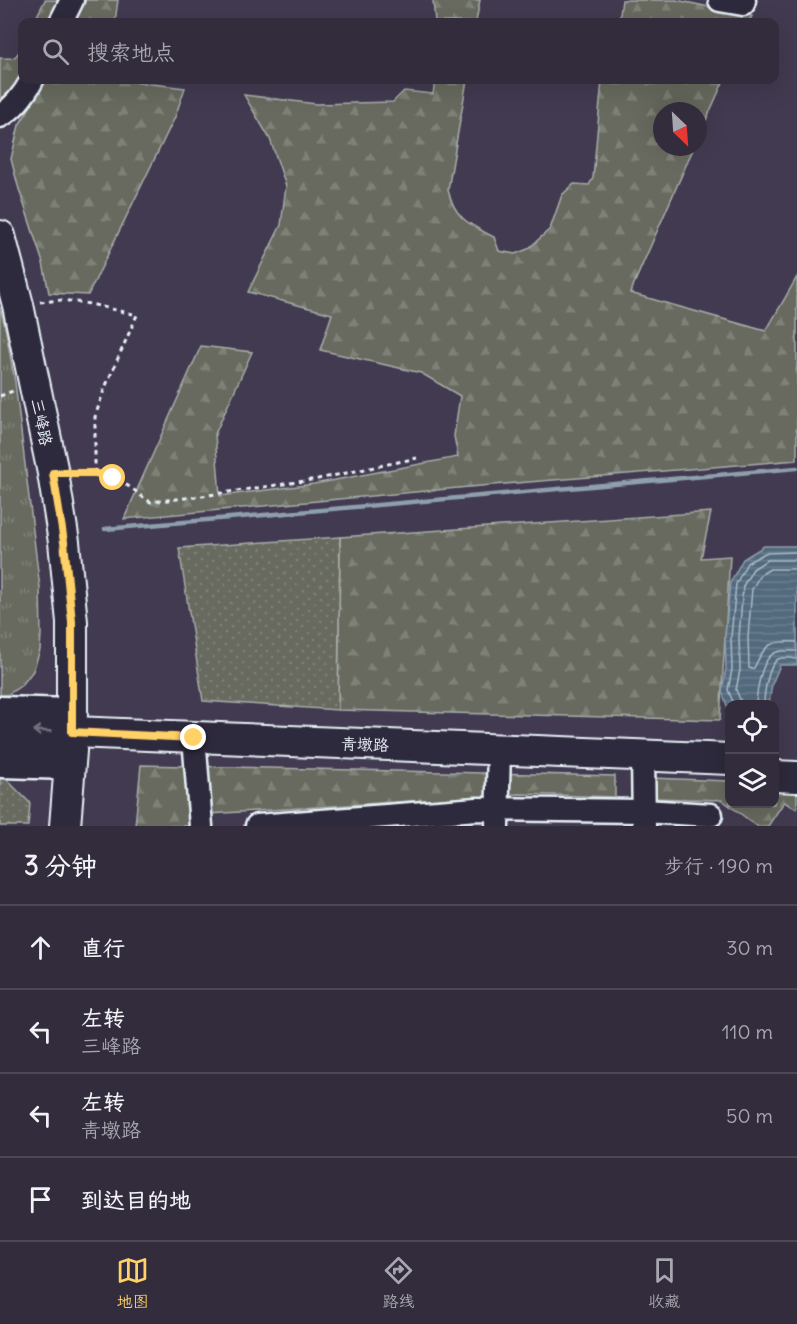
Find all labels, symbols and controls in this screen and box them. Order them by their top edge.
search box [18,18,779,84]
icon: search [39,35,72,68]
text: 搜索地点 [87,38,175,66]
north arrow [653,102,707,156]
street label: 三峰路 [27,396,57,448]
route start [99,464,125,490]
map controls [725,700,779,808]
button: locate [725,700,779,754]
route end [180,724,206,750]
one-way arrow [32,725,52,736]
street label: 青墩路 [341,733,389,755]
button: layers [725,754,779,808]
text: 3 分钟 [24,849,97,882]
text: 步行 · 190 m [664,853,773,878]
icon: ahead [24,931,57,964]
text: 直行 [81,934,125,962]
text: 30 m [726,935,773,960]
text: 左转 [81,1004,125,1032]
icon: left [24,1015,57,1048]
text: 110 m [722,1019,773,1044]
text: 三峰路 [81,1033,141,1058]
text: 左转 [81,1088,125,1116]
icon: left [24,1099,57,1132]
text: 50 m [726,1103,773,1128]
text: 青墩路 [81,1117,141,1142]
icon: arrive [24,1183,57,1216]
text: 到达目的地 [81,1186,191,1214]
tab: 地图 [116,1254,149,1312]
tab: 路线 [382,1254,415,1312]
tab: 收藏 [648,1254,681,1312]

